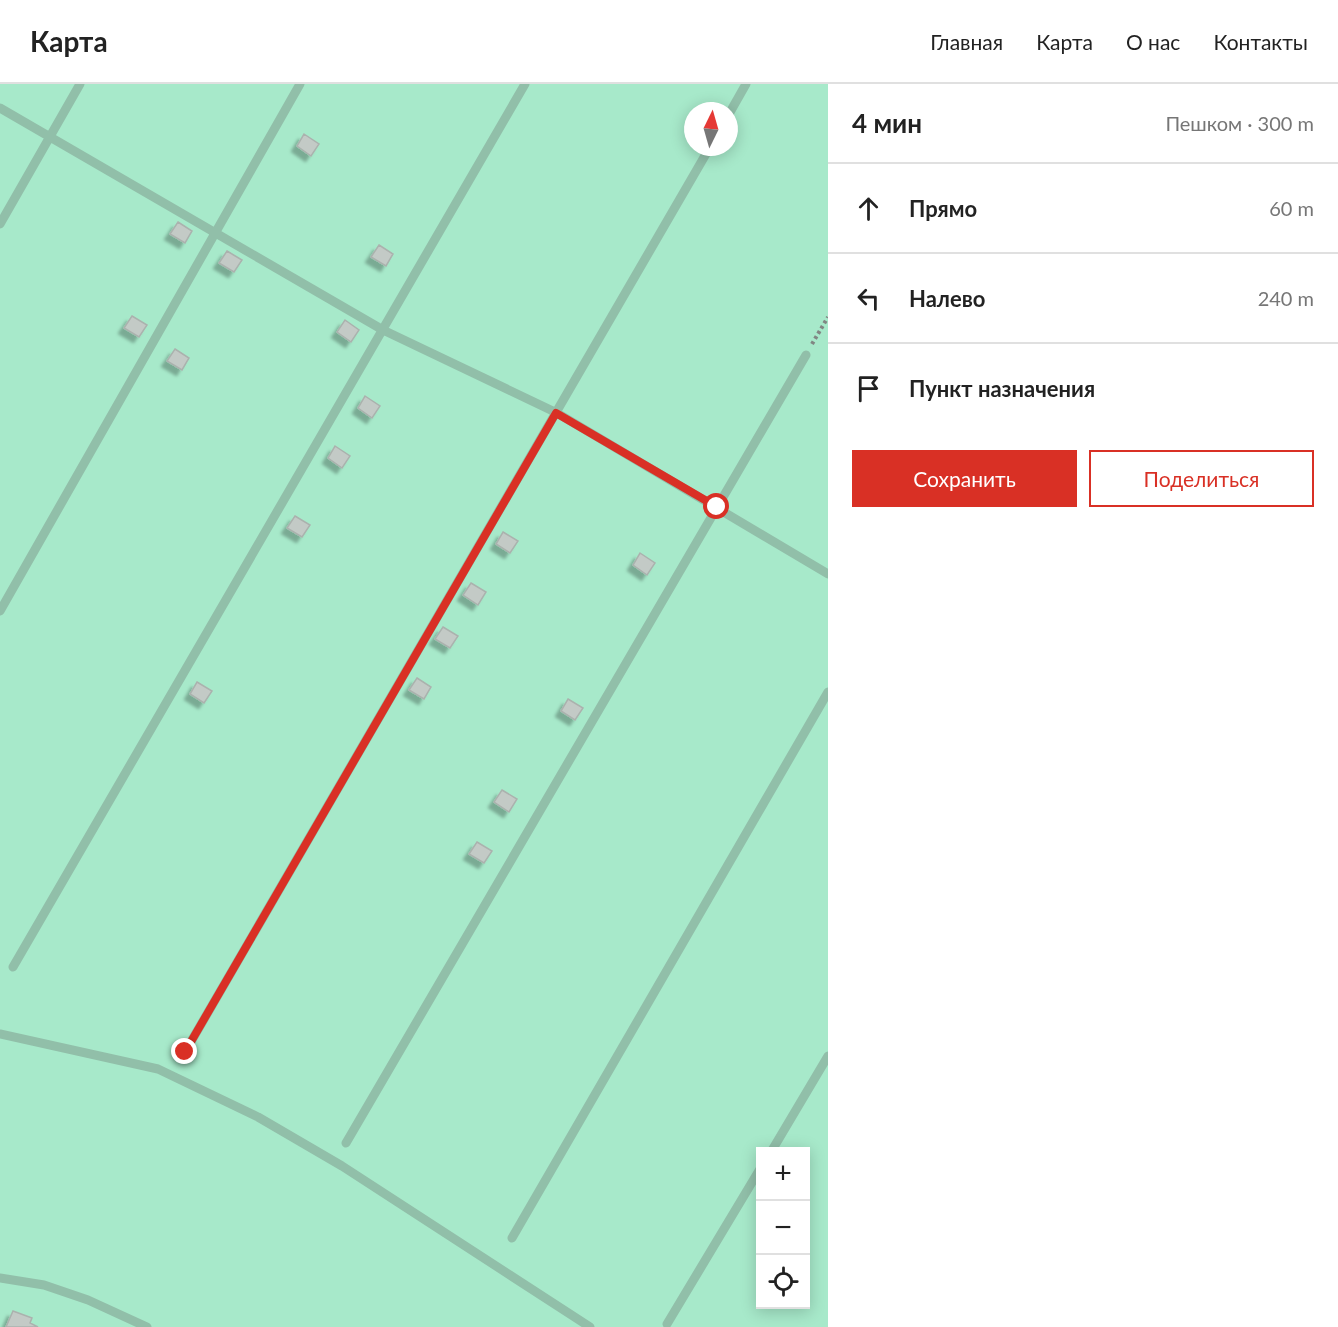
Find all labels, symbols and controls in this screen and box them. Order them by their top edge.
text: Карта [30,24,108,58]
text: Главная [930,29,1003,54]
text: Карта [1036,29,1093,54]
text: О нас [1126,29,1180,54]
text: Контакты [1213,29,1308,54]
north arrow [684,102,738,156]
text: 4 мин [852,107,922,139]
text: Пешком · 300 m [1165,111,1314,135]
icon: ahead [852,192,885,225]
text: Прямо [909,195,977,222]
text: 60 m [1269,196,1314,220]
icon: left [852,282,885,315]
text: Налево [909,285,985,312]
text: 240 m [1258,286,1314,310]
icon: arrive [852,372,885,405]
text: Пункт назначения [909,375,1095,402]
button: Сохранить [852,450,1077,507]
button: Поделиться [1089,450,1314,507]
route start [703,493,729,519]
route end [171,1038,197,1064]
map controls [756,1147,810,1309]
button: + [756,1147,810,1201]
button: − [756,1201,810,1255]
button: locate [756,1255,810,1309]

